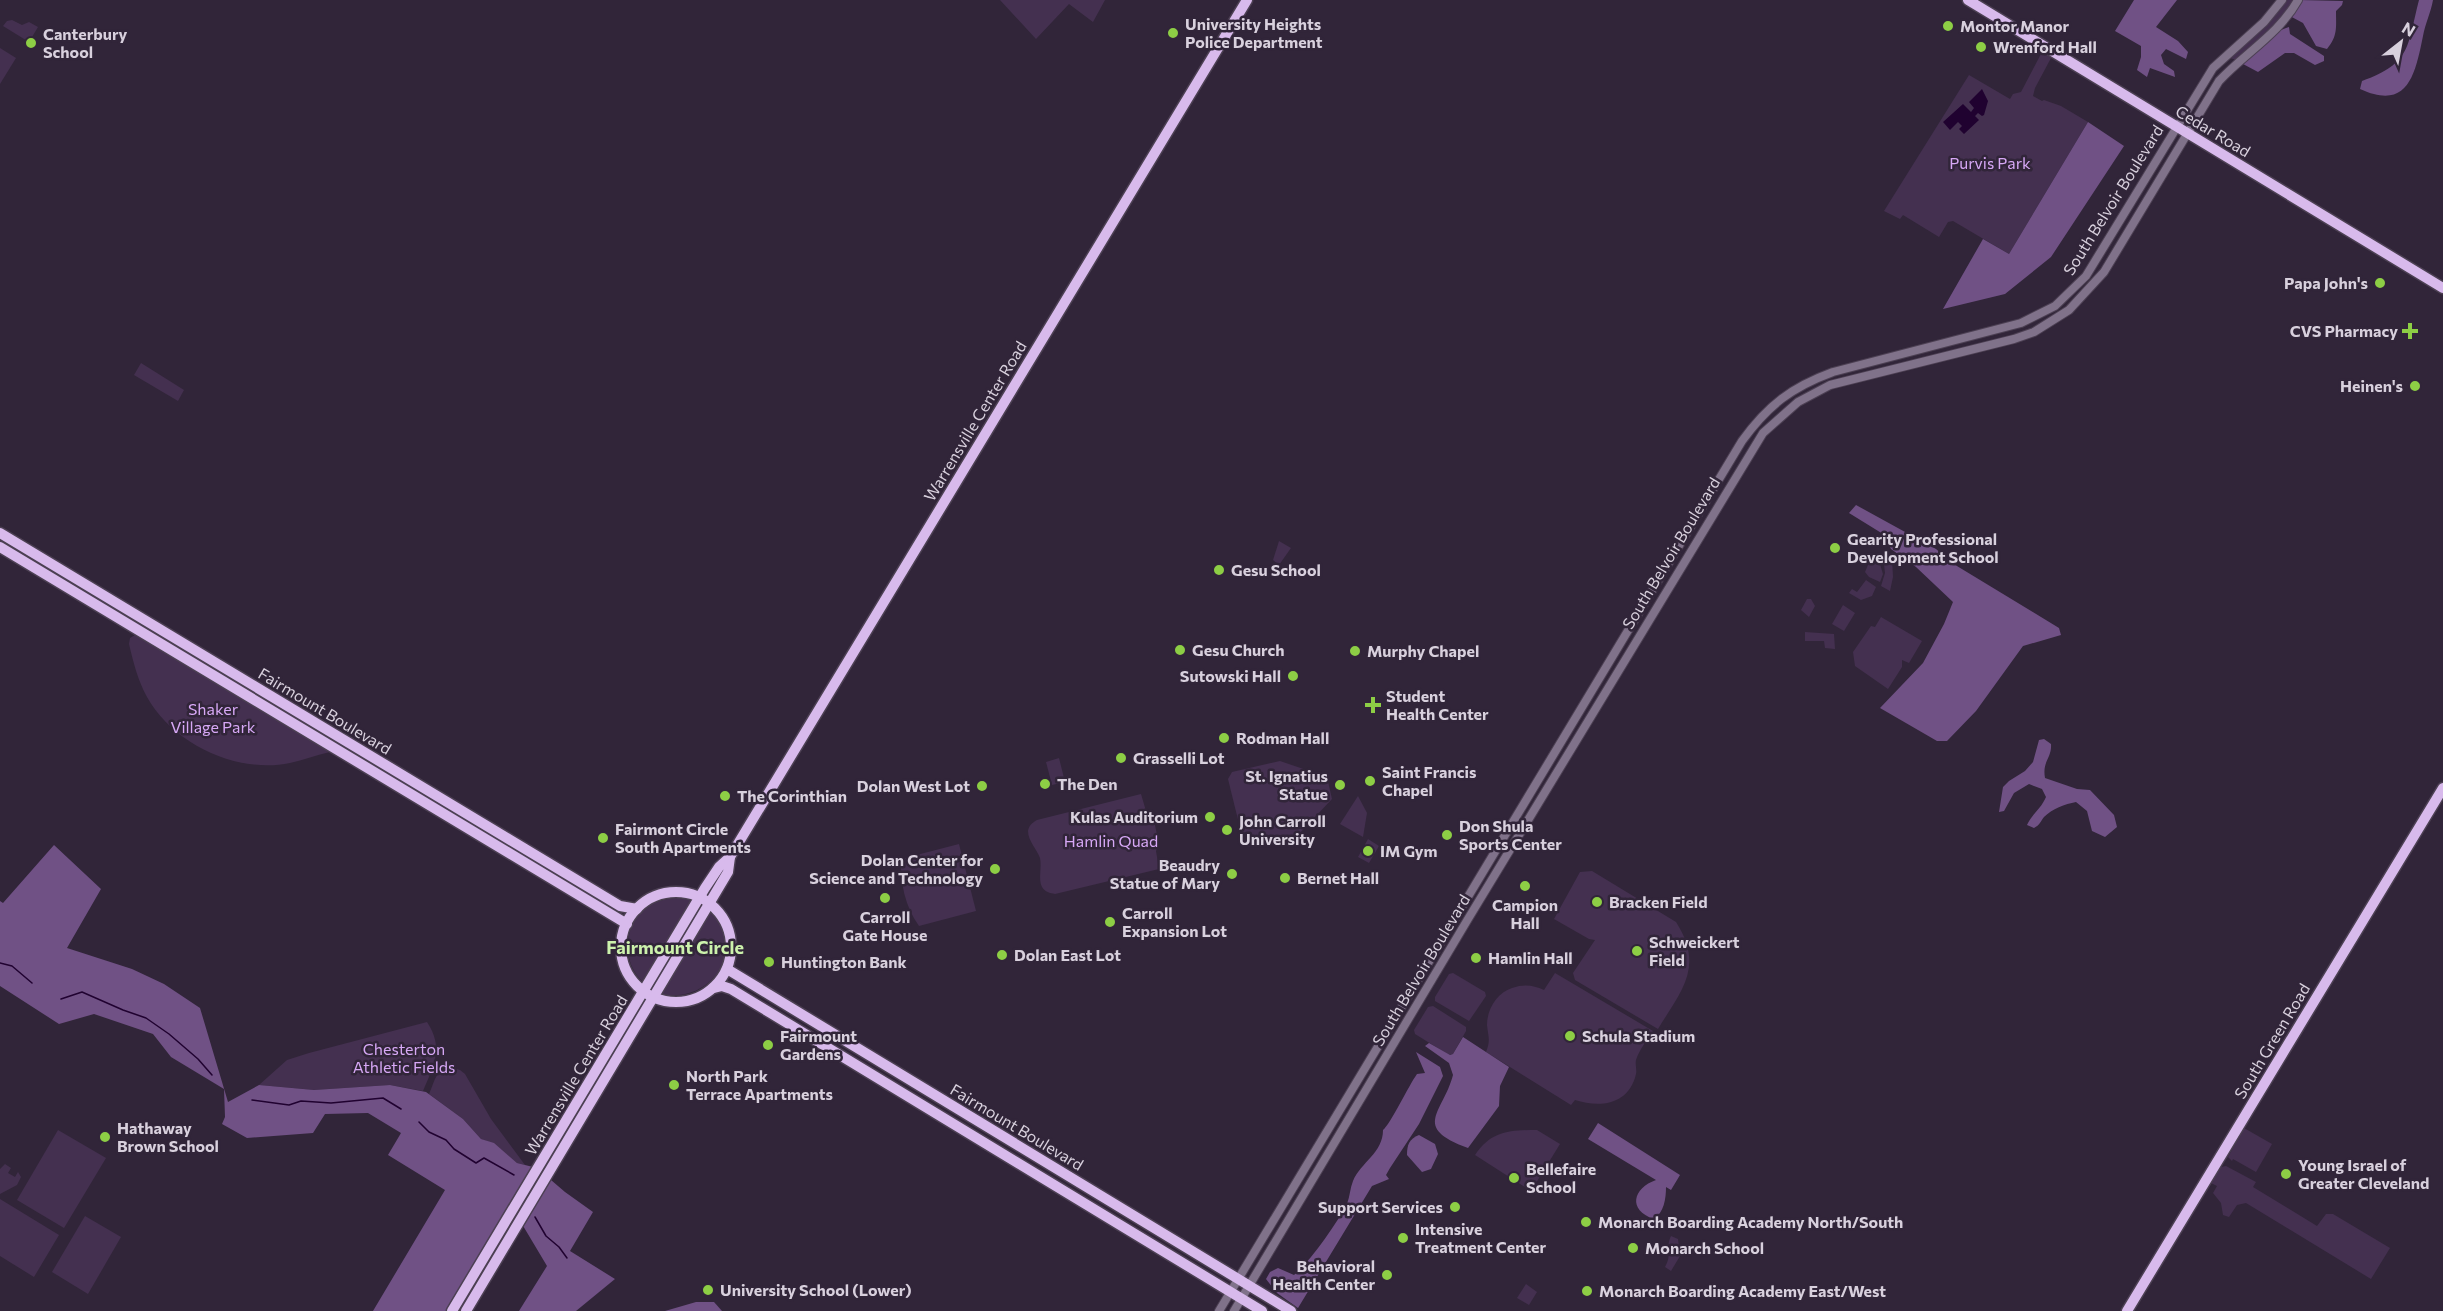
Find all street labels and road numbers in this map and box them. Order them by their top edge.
street label: Cedar Road [2172,101,2254,160]
street label: South Belvoir Boulevard [2059,121,2167,278]
street label: Warrensville Center Road [919,337,1030,504]
street label: South Belvoir Boulevard [1618,474,1723,632]
street label: Fairmount Boulevard [255,663,395,758]
street label: South Belvoir Boulevard [1368,891,1473,1049]
street label: South Green Road [2230,980,2313,1102]
street label: Warrensville Center Road [520,991,631,1158]
street label: Fairmount Boulevard [947,1079,1087,1174]

